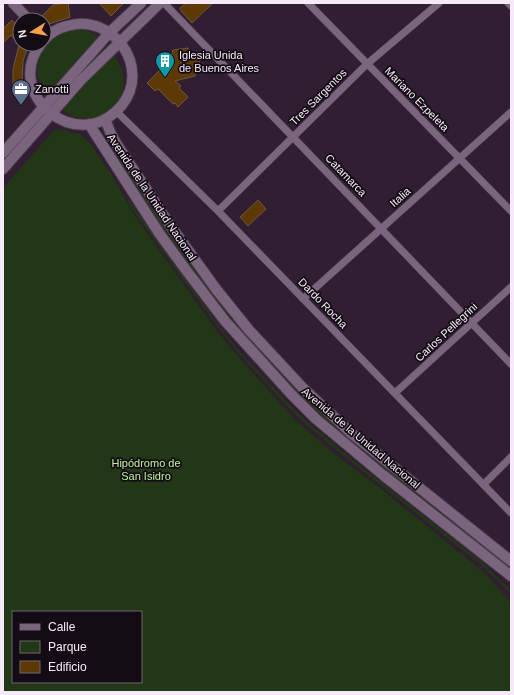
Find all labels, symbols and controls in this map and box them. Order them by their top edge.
north arrow [12,12,52,52]
text: N [16,29,29,39]
place label: Iglesia Unida de Buenos Aires [179,49,260,74]
building icon: Iglesia Unida de Buenos Aires [154,50,176,78]
street label: Mariano Ezpeleta [382,64,452,134]
street label: Tres Sargentos [287,66,349,128]
office icon: Zanotti [10,78,32,106]
place label: Zanotti [35,83,69,95]
street label: Avenida de la Unidad Nacional [105,131,199,263]
street label: Catamarca [323,151,370,199]
street label: Italia [387,184,413,209]
street label: Dardo Rocha [296,276,350,331]
street label: Carlos Pellegrini [413,300,479,364]
street label: Avenida de la Unidad Nacional [300,385,422,491]
park label: Hipódromo de San Isidro [111,457,181,482]
legend [12,611,142,683]
text: Calle [48,620,76,634]
text: Parque [48,640,87,654]
text: Edificio [48,660,87,674]

